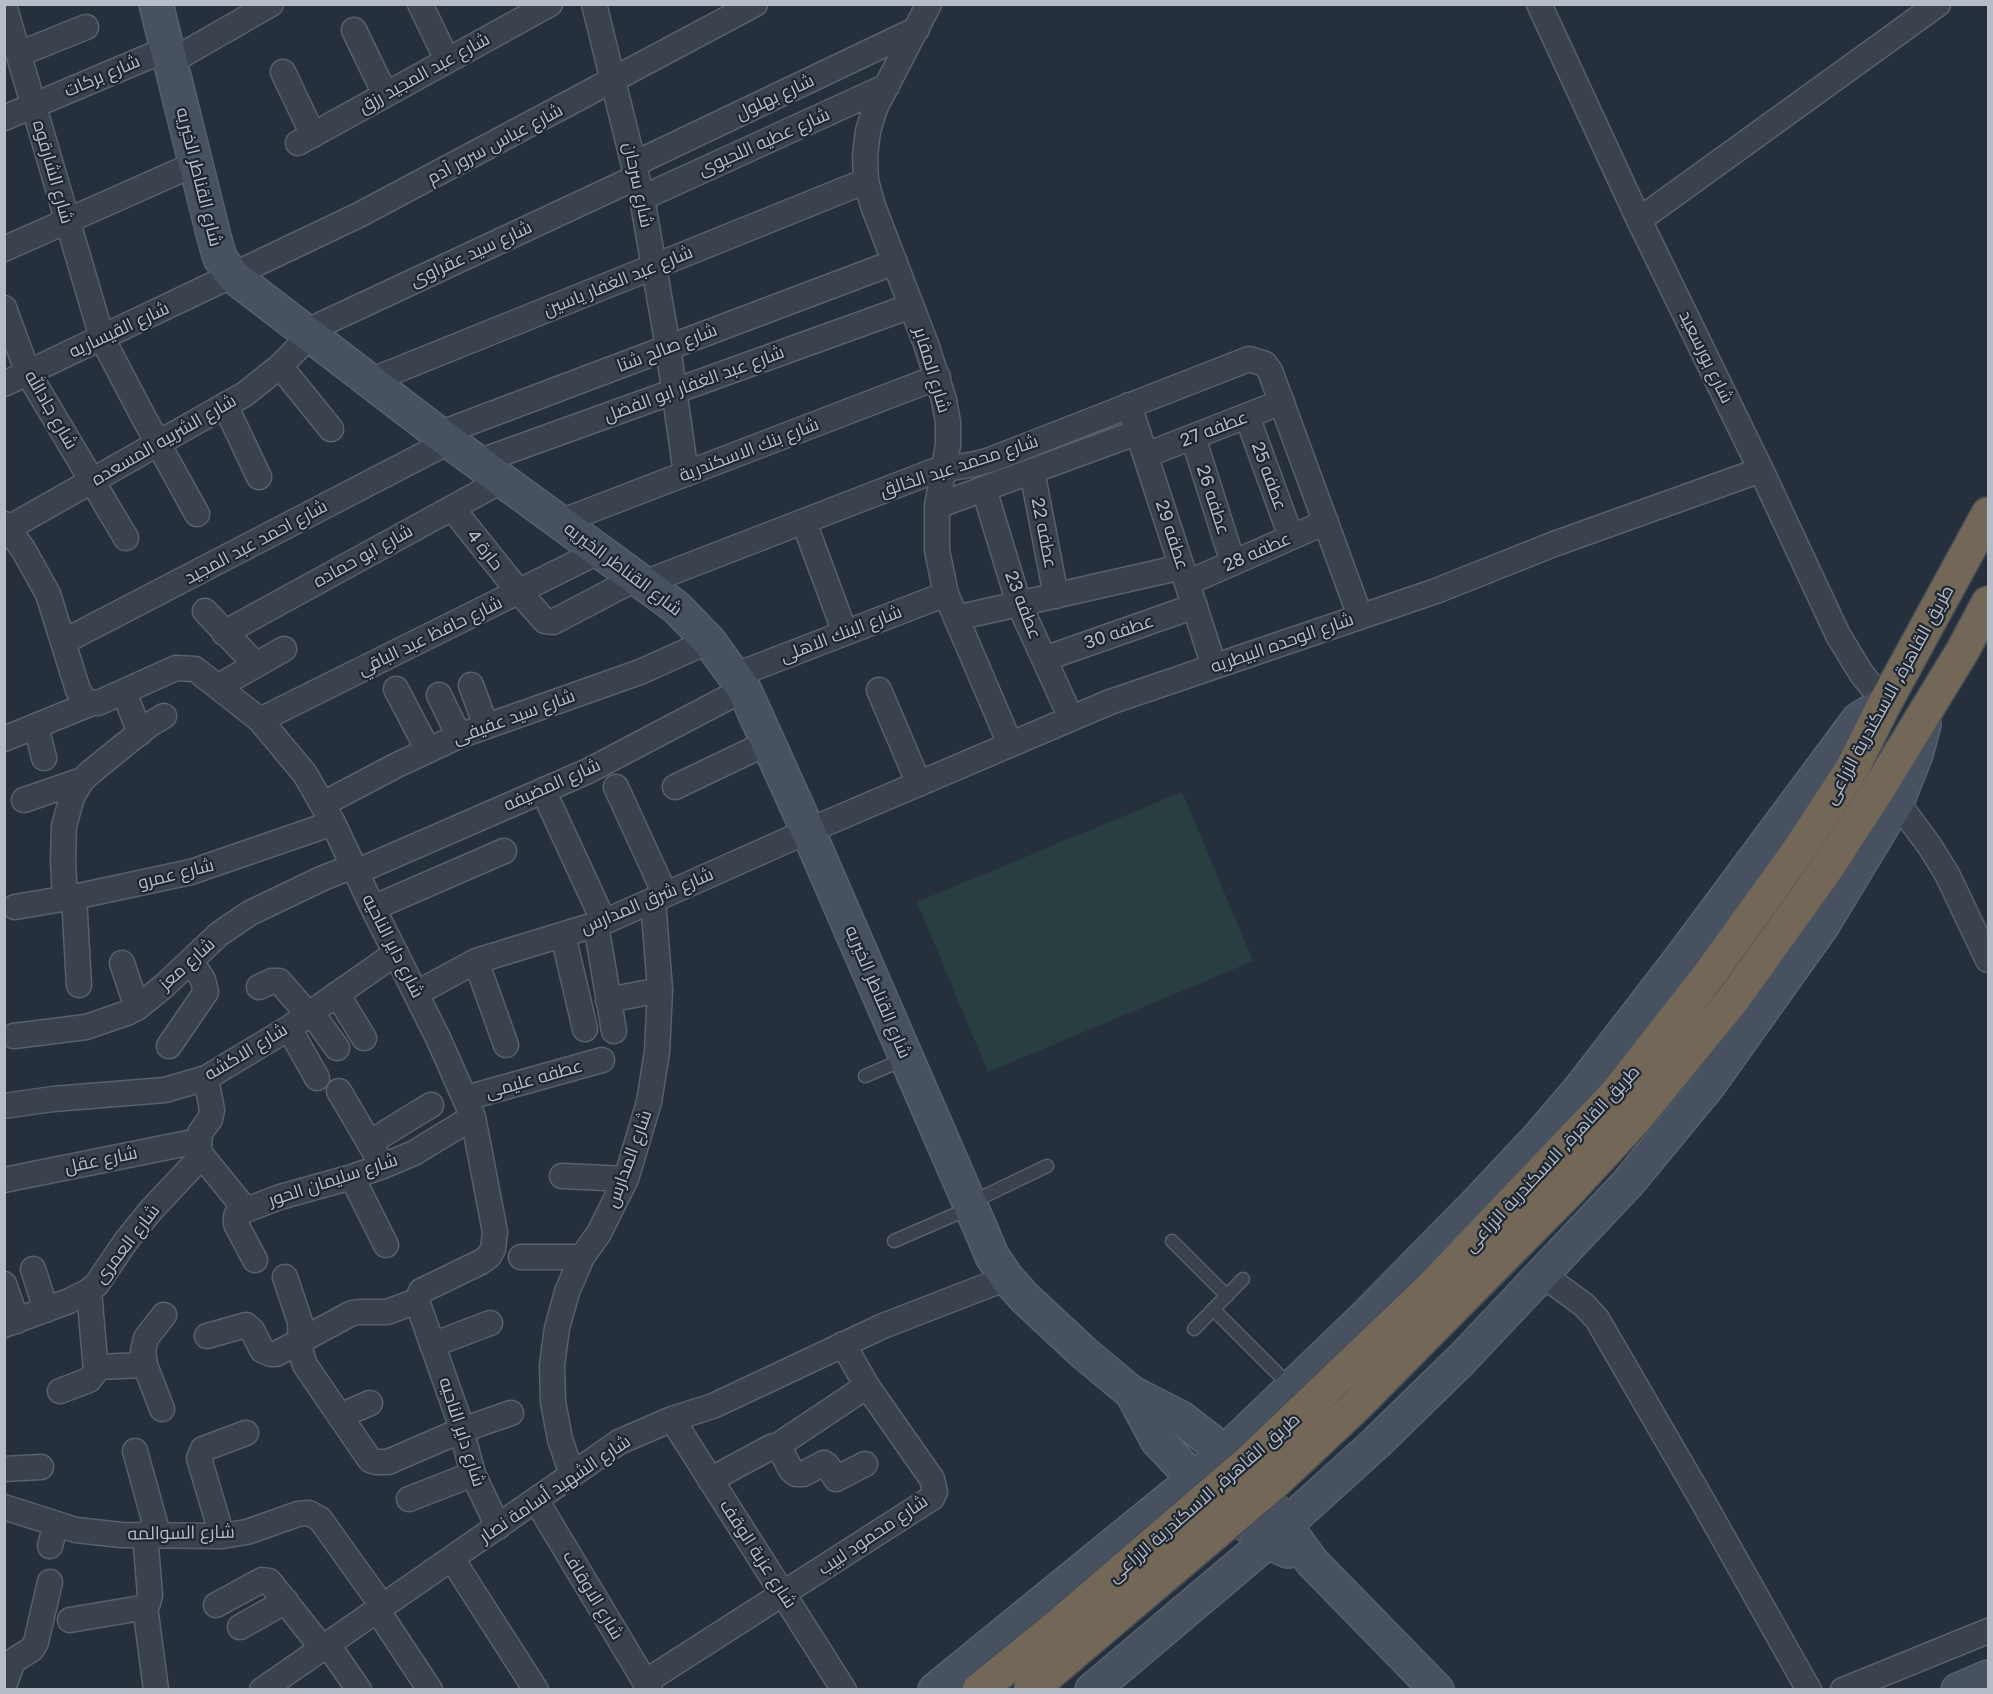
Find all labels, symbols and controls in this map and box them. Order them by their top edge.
street label: شارع عبد المجيد رزق [355,28,493,118]
street label: شارع بركات [61,50,143,102]
street label: شارع بهلول [732,69,818,125]
street label: شارع عباس سرور آدم [423,99,567,189]
street label: شارع عطيه اللحيوى [695,103,833,181]
street label: شارع القناطر الخيريه [171,105,227,249]
street label: شارع الشارقوه [28,118,78,226]
street label: شارع سرحان [618,140,658,230]
street label: شارع سيد عقراوى [407,216,535,292]
street label: شارع عبد الغفار ياسين [540,241,696,321]
street label: شارع القيساريه [65,297,173,363]
street label: شارع بورسعيد [1674,307,1738,407]
street label: شارع صالح شتا [614,319,720,377]
street label: شارع المقابر [909,325,955,415]
street label: شارع عبد الغفار ابو الفضل [601,341,787,427]
street label: شارع جادالله [20,367,82,453]
street label: شارع الشربيه المسعده [88,390,240,490]
street label: عطفه 27 [1177,406,1251,452]
street label: شارع بنك الاسكندرية [676,413,822,487]
street label: شارع محمد عبد الخالق [877,430,1041,502]
street label: عطفه 25 [1247,439,1291,513]
street label: عطفه 26 [1192,462,1234,538]
street label: شارع احمد عبد المجيد [181,495,331,589]
street label: عطفه 22 [1027,496,1061,570]
street label: عطفه 29 [1151,497,1193,573]
street label: شارع القناطر الخيريه [560,517,686,621]
street label: شارع ابو حماده [309,520,417,592]
street label: حارة 4 [462,525,508,575]
street label: عطفه 28 [1220,527,1294,577]
street label: عطفه 23 [1000,568,1046,642]
street label: طريق القاهرة, الاسكندرية الزراعى [1820,581,1958,809]
street label: شارع حافظ عبد الباقي [354,592,506,680]
street label: شارع البنك الاهلى [777,601,905,667]
street label: شارع الوحده البيطريه [1208,608,1356,678]
street label: عطفه 30 [1081,610,1157,654]
street label: شارع سيد عفيفى [450,685,578,749]
street label: شارع المضيفه [500,754,604,816]
street label: شارع عمرو [136,854,216,894]
street label: شارع شرق المدارس [577,863,717,939]
street label: شارع داير الناحيه [358,890,428,1002]
street label: شارع القناطر الخيريه [840,922,916,1062]
street label: شارع معز [155,933,219,995]
street label: شارع الاكشه [201,1019,291,1085]
street label: عطفه عليمى [483,1055,585,1103]
street label: طريق القاهرة, الاسكندرية الزراعى [1460,1061,1644,1257]
street label: شارع المدارس [601,1107,657,1211]
street label: شارع عقل [63,1142,139,1178]
street label: شارع سليمان الحور [266,1149,400,1211]
street label: شارع العمرى [89,1200,165,1288]
street label: شارع داير الناحيه [434,1375,490,1489]
street label: طريق القاهرة, الاسكندرية الزراعى [1103,1409,1305,1587]
street label: شارع الشهيد أسامة نصار [475,1430,635,1548]
street label: شارع محمود لبيب [814,1490,932,1580]
street label: شارع عزبة الوقف [715,1496,801,1612]
street label: شارع السوالمه [127,1521,235,1545]
street label: شارع الاوقاف [558,1546,628,1644]

